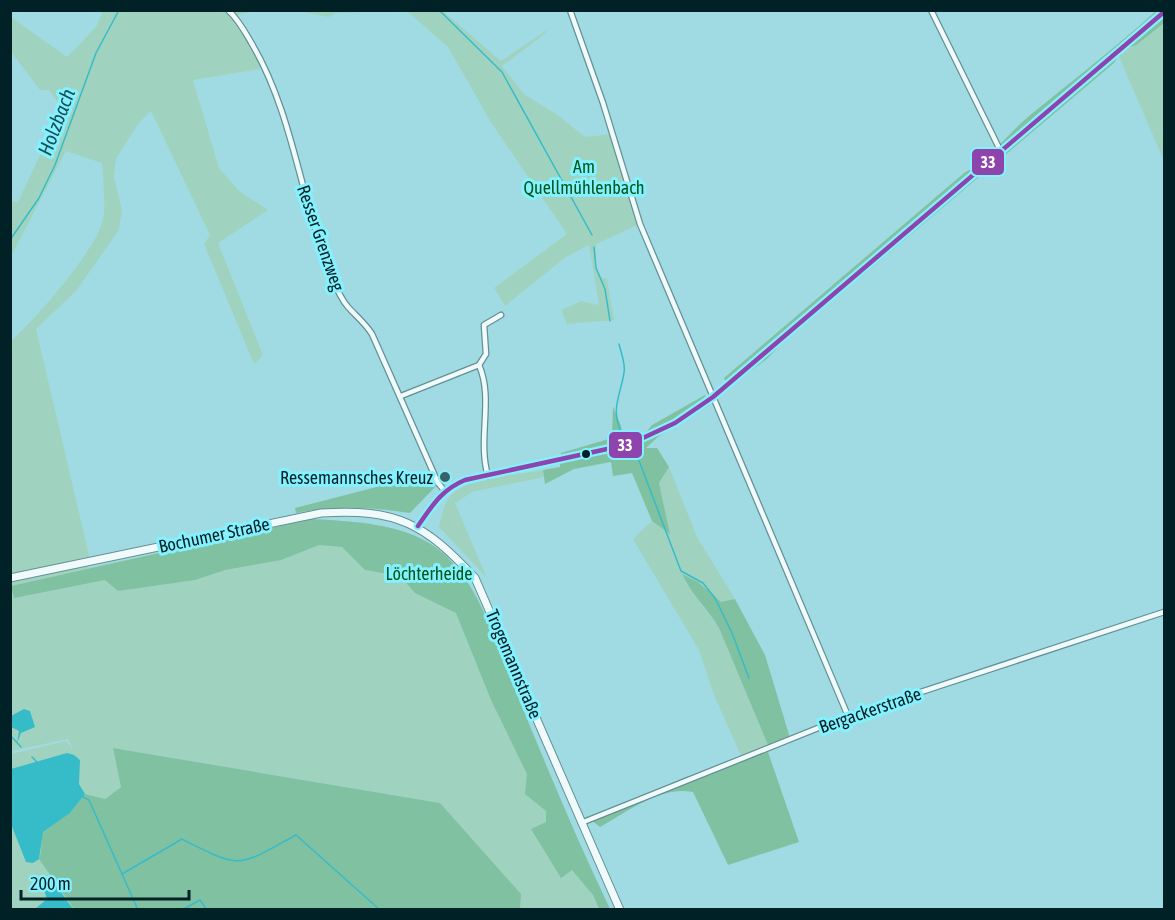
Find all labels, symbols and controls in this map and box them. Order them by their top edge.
water label: Holzbach [33,85,79,159]
line badge: 33 [971,148,1005,176]
text: 33 [980,153,996,171]
park label: Am Quellmühlenbach [523,156,645,198]
street label: Resser Grenzweg [293,182,349,294]
line badge: 33 [608,431,643,459]
text: 33 [617,436,633,454]
unlabelled marker [580,448,592,460]
place label: Ressemannsches Kreuz [280,467,434,488]
marker: Ressemannsches Kreuz [438,470,452,484]
street label: Bochumer Straße [157,513,271,557]
park label: Löchterheide [385,563,473,584]
street label: Trogemannstraße [482,606,546,722]
street label: Bergackerstraße [816,683,924,737]
scale bar [21,863,189,901]
text: 200 m [30,873,71,894]

